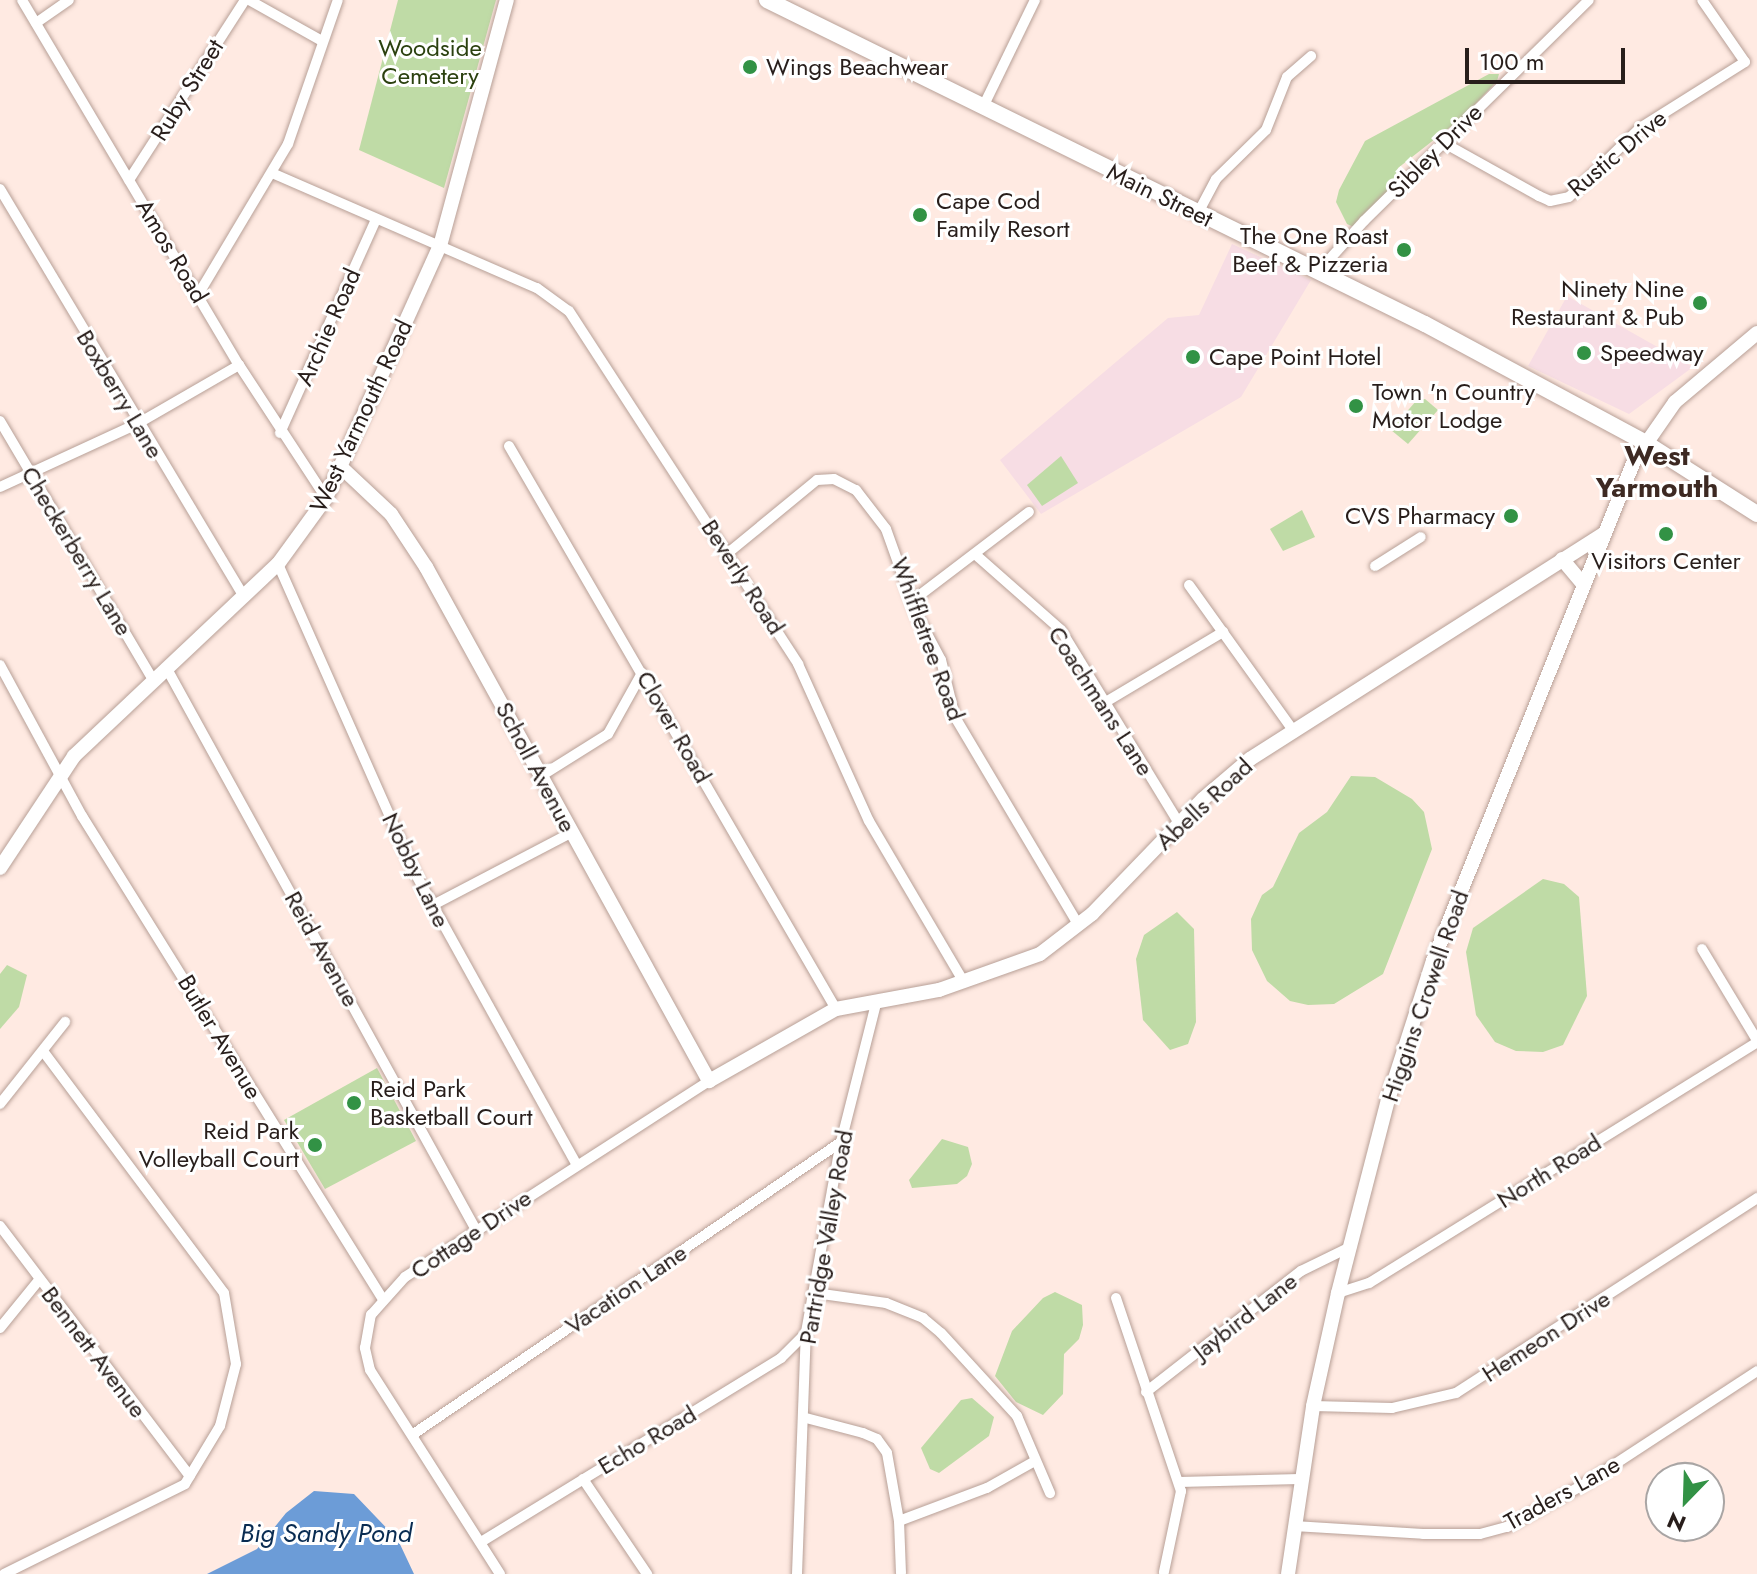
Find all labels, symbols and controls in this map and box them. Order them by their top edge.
scale bar [1469,32,1629,82]
street label: Ruby Street [144,34,230,146]
park label: Woodside Cemetery [378,34,482,90]
text: 100 m [1479,44,1545,79]
place label: Wings Beachwear [766,53,948,81]
marker: Wings Beachwear [741,58,759,76]
street label: Sibley Drive [1382,98,1488,204]
street label: Rustic Drive [1562,103,1672,203]
street label: Main Street [1102,157,1218,233]
place label: Cape Cod Family Resort [936,187,1070,243]
street label: Amos Road [130,194,214,308]
marker: Cape Cod Family Resort [911,206,929,224]
place label: The One Roast Beef & Pizzeria [1232,222,1388,278]
marker: The One Roast Beef & Pizzeria [1395,241,1413,259]
street label: Archie Road [289,264,367,390]
place label: Ninety Nine Restaurant & Pub [1511,275,1684,331]
marker: Ninety Nine Restaurant & Pub [1691,294,1709,312]
street label: West Yarmouth Road [304,315,418,517]
street label: Boxberry Lane [70,325,170,463]
place label: Speedway [1600,339,1704,367]
place label: Cape Point Hotel [1209,343,1381,371]
marker: Speedway [1575,344,1593,362]
marker: Cape Point Hotel [1184,348,1202,366]
place label: Town 'n Country Motor Lodge [1372,378,1535,434]
marker: Town 'n Country Motor Lodge [1347,397,1365,415]
district label: West Yarmouth [1596,439,1718,505]
street label: Checkerberry Lane [15,461,139,641]
place label: CVS Pharmacy [1345,502,1495,530]
marker: CVS Pharmacy [1502,507,1520,525]
street label: Beverly Road [695,514,791,640]
marker: Visitors Center [1657,525,1675,543]
place label: Visitors Center [1591,547,1741,575]
street label: Whiffletree Road [885,553,971,725]
street label: Coachmans Lane [1042,621,1160,781]
street label: Clover Road [630,666,718,788]
street label: Scholl Avenue [490,697,582,837]
street label: Abells Road [1150,752,1258,856]
street label: Nobby Lane [376,808,456,932]
street label: Reid Avenue [278,886,366,1012]
street label: Higgins Crowell Road [1375,886,1475,1106]
street label: Butler Avenue [172,970,268,1104]
place label: Reid Park Basketball Court [370,1075,533,1131]
marker: Reid Park Basketball Court [345,1094,363,1112]
place label: Reid Park Volleyball Court [139,1117,299,1173]
street label: Partridge Valley Road [793,1128,859,1346]
street label: North Road [1492,1128,1606,1214]
marker: Reid Park Volleyball Court [306,1136,324,1154]
street label: Cottage Drive [405,1183,537,1285]
street label: Vacation Lane [560,1238,692,1340]
street label: Jaybird Lane [1187,1266,1303,1366]
street label: Bennett Avenue [35,1281,153,1423]
street label: Hemeon Drive [1477,1284,1615,1388]
street label: Echo Road [593,1399,701,1481]
street label: Traders Lane [1499,1450,1625,1536]
north arrow [1645,1462,1725,1542]
text: N [1662,1504,1691,1540]
water label: Big Sandy Pond [240,1518,412,1550]

